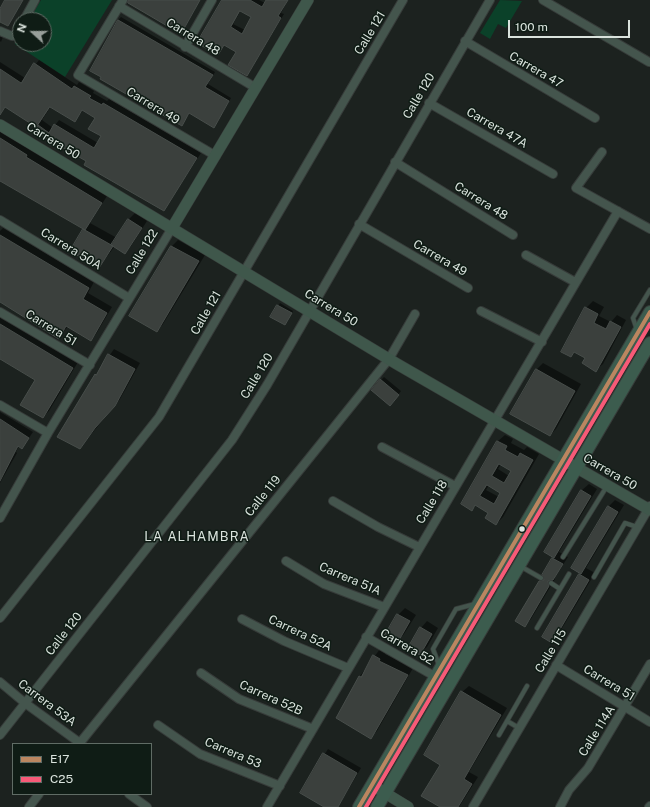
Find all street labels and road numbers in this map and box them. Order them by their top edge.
street label: Calle 121 [351,9,389,57]
street label: Carrera 48 [163,15,223,59]
street label: Carrera 47 [507,49,565,91]
street label: Calle 120 [400,70,438,122]
street label: Carrera 49 [124,84,182,128]
street label: Carrera 47A [464,105,530,151]
street label: Carrera 50 [24,119,82,163]
street label: Carrera 48 [452,179,510,223]
street label: Carrera 50A [38,225,104,273]
street label: Calle 122 [123,227,161,277]
street label: Carrera 49 [410,237,470,279]
street label: Carrera 50 [302,286,360,330]
street label: Calle 121 [188,289,224,337]
street label: Carrera 51 [23,307,79,349]
street label: Calle 120 [238,351,276,401]
street label: Carrera 50 [580,451,640,493]
street label: Calle 119 [242,473,284,519]
street label: Calle 118 [413,477,451,527]
street label: Carrera 51A [317,559,383,599]
street label: Calle 120 [43,610,85,658]
street label: Carrera 52A [266,612,334,654]
street label: Carrera 52 [378,626,436,668]
street label: Calle 115 [532,626,570,676]
street label: Carrera 51 [581,662,637,704]
street label: Carrera 53A [15,677,79,729]
street label: Carrera 52B [237,678,305,718]
street label: Calle 114A [576,703,618,759]
street label: Carrera 53 [202,735,264,771]

